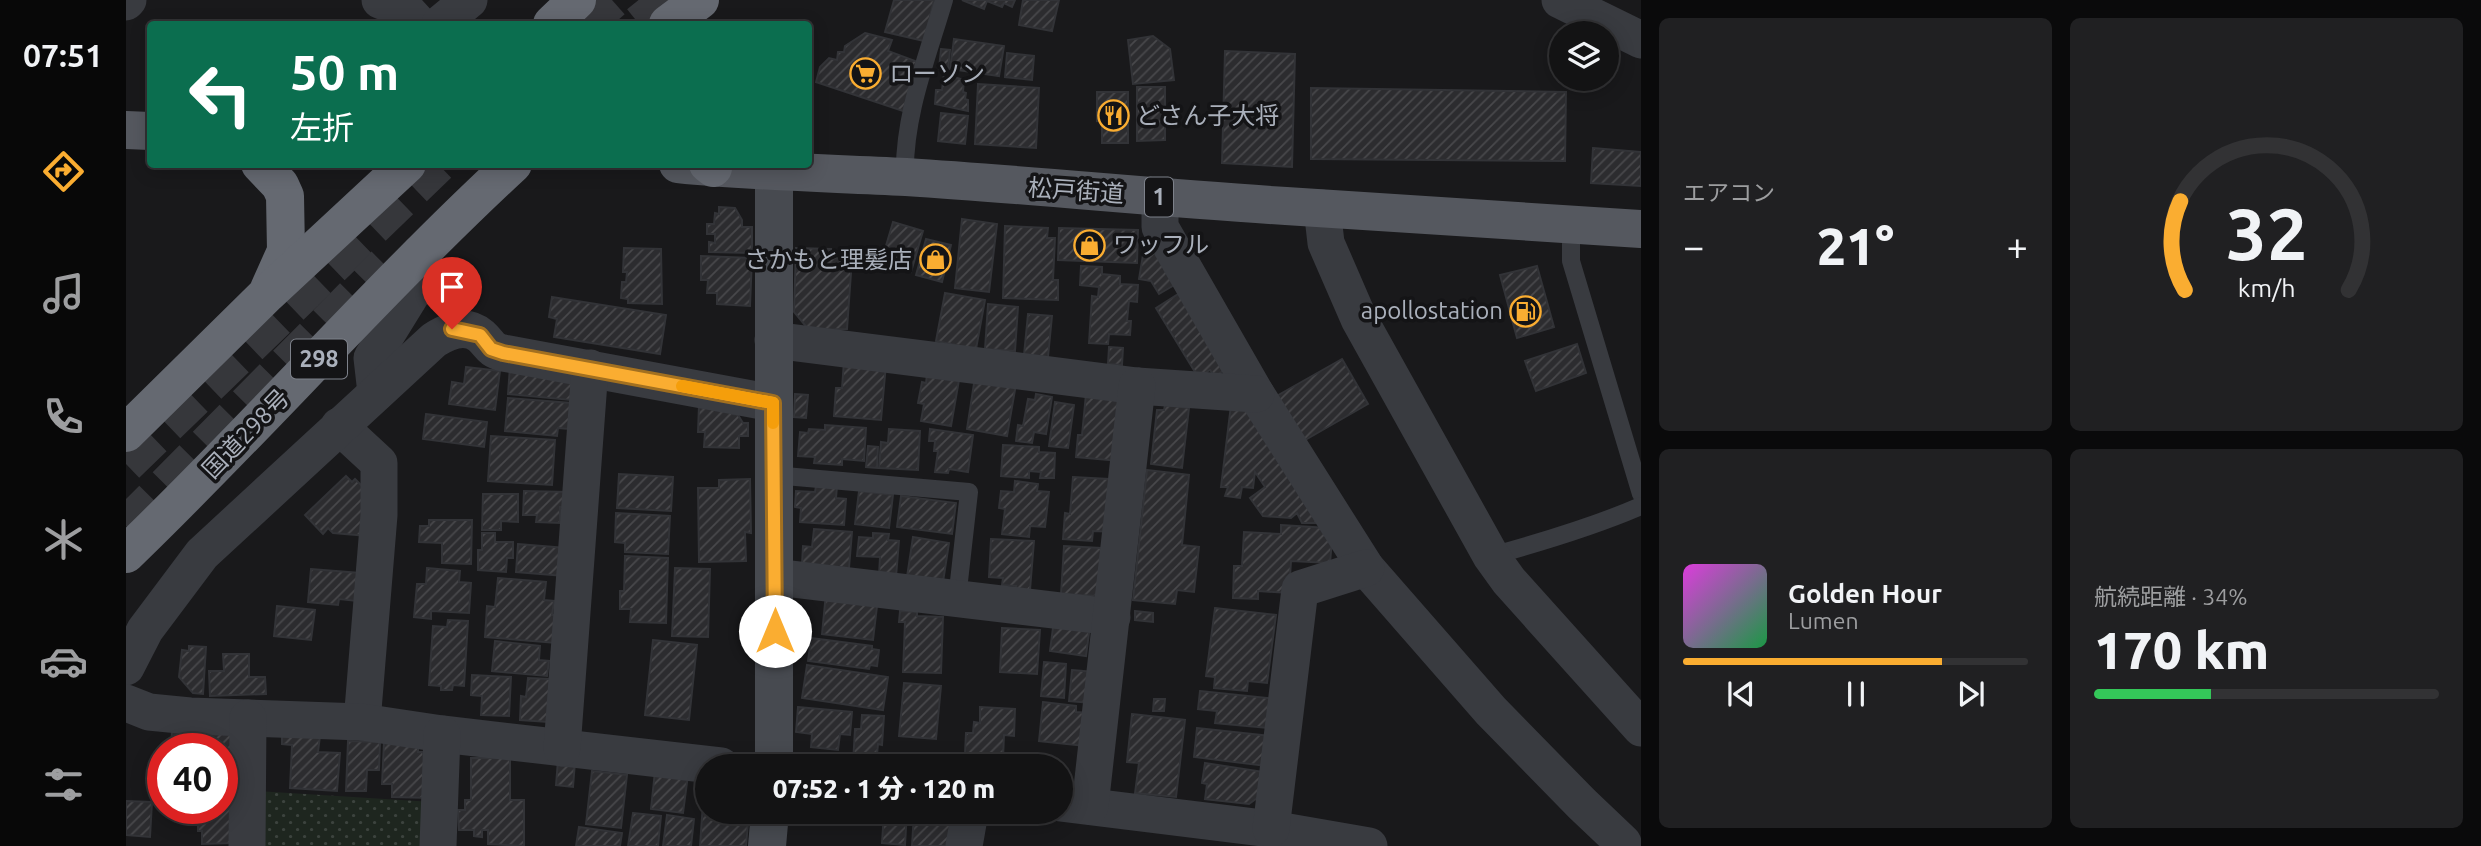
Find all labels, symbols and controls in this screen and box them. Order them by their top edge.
map controls [1549,21,1619,91]
button: layers [1549,21,1619,91]
text: 07:51 [23,37,103,73]
text: 50 m [290,44,399,99]
icon: left [175,49,266,140]
supermarket icon: ローソン [849,57,883,91]
place label: ローソン [889,60,985,87]
restaurant icon: どさん子大将 [1096,99,1130,133]
place label: どさん子大将 [1136,102,1279,129]
text: 左折 [290,109,354,145]
icon: directions [39,147,88,196]
street label: 松戸街道 [1027,174,1125,207]
road number: 1 [1145,178,1173,216]
text: エアコン [1683,180,1775,205]
text: 32 [2225,193,2308,275]
text: 21° [1817,217,1894,275]
text: − [1683,225,1704,267]
text: + [2007,225,2028,267]
shop icon: ワッフル [1073,228,1107,262]
place label: ワッフル [1113,231,1209,258]
shop icon: さかもと理髪店 [918,243,952,277]
place label: さかもと理髪店 [744,246,912,273]
pin [422,257,482,329]
icon: arrive [433,268,471,306]
icon: music [39,269,88,318]
text: km/h [2238,274,2295,302]
fuel station icon: apollostation [1509,294,1543,328]
place label: apollostation [1361,297,1503,324]
road number: 298 [291,340,347,378]
street label: 国道298号 [197,384,294,484]
icon: phone [39,392,88,441]
icon: climate [39,515,88,564]
text: Golden Hour [1788,579,1942,608]
text: 航続距離 · 34% [2094,584,2247,609]
position arrow [738,594,812,668]
text: Lumen [1788,608,1859,633]
text: 170 km [2094,621,2269,679]
icon: car [39,637,88,686]
icon: previous [1722,675,1760,713]
icon: pause [1837,675,1875,713]
icon: next [1952,675,1990,713]
speed limit sign: 40 [147,733,238,824]
icon: filters [39,760,88,809]
text: 07:52 · 1 分 · 120 m [773,774,995,803]

